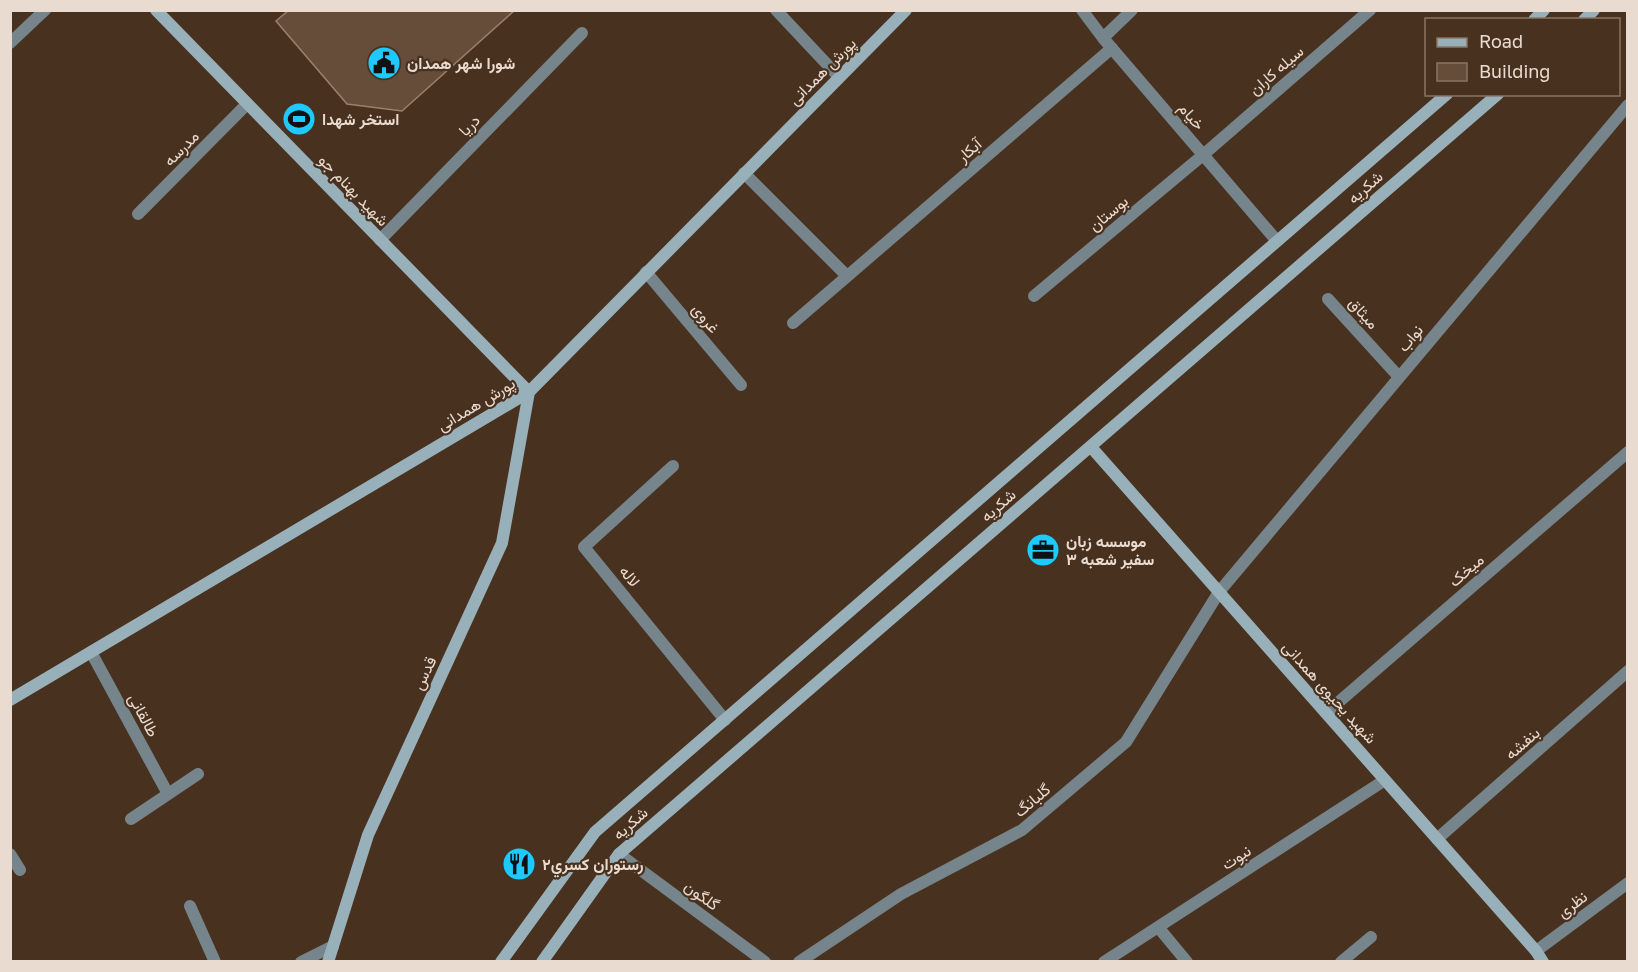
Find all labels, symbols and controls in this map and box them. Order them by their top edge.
legend [1425,18,1620,96]
text: Road [1479,30,1523,52]
street label: پورش همدانی [784,33,862,110]
street label: سیله کاران [1245,41,1308,100]
public building icon: شورا شهر همدان [366,45,402,81]
place label: شورا شهر همدان [407,53,516,74]
text: Building [1479,60,1550,82]
street label: خیام [1174,98,1210,135]
sports icon: استخر شهدا [281,101,317,137]
place label: استخر شهدا [322,109,399,130]
street label: دریا [454,110,485,141]
street label: مدرسه [159,126,204,171]
street label: آبکار [952,133,987,168]
street label: شهید بهنام جو [314,150,393,231]
street label: شکریه [1343,166,1387,209]
street label: بوستان [1084,191,1133,236]
street label: میثاق [1345,293,1383,333]
street label: غروی [687,299,724,338]
street label: نواب [1393,320,1428,356]
street label: پورش همدانی [433,373,520,437]
street label: شکریه [976,484,1020,527]
place label: موسسه زبان سفیر شعبه ۳ [1066,531,1155,570]
office icon: موسسه زبان سفیر شعبه ۳ [1025,532,1061,568]
street label: میخک [1444,549,1488,591]
street label: لاله [615,561,645,591]
street label: شهید یحیوی همدانی [1278,637,1381,748]
street label: قدس [408,653,441,693]
street label: طالقانی [123,690,164,741]
street label: بنفشه [1500,722,1544,764]
street label: گلبانگ [1010,779,1054,821]
street label: شکریه [608,802,652,845]
street label: نبوت [1217,840,1255,875]
restaurant icon: رستوران کسري٢ [501,846,537,882]
place label: رستوران کسري٢ [542,854,644,878]
street label: گلگون [680,876,723,915]
street label: نظری [1553,886,1592,923]

